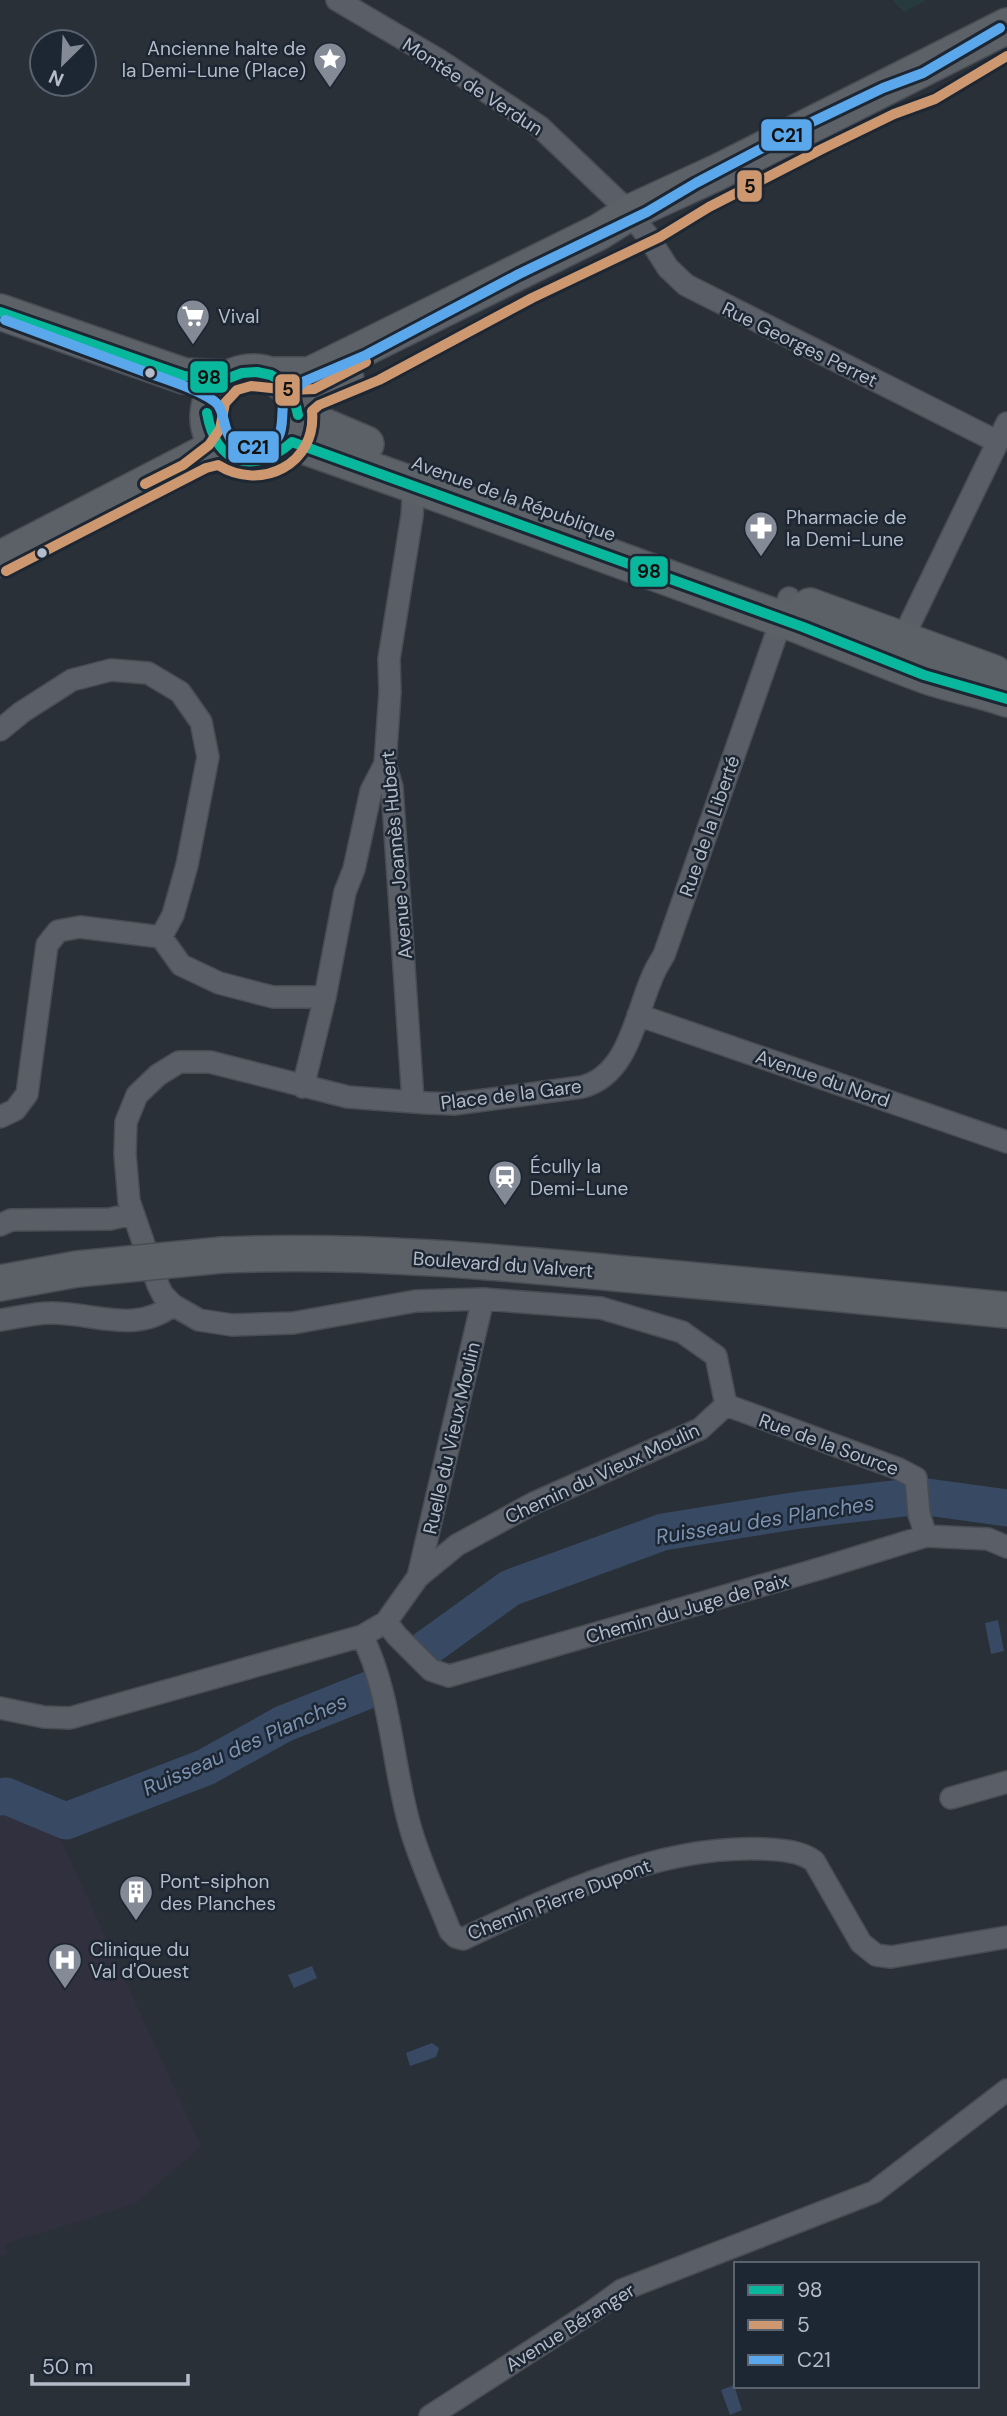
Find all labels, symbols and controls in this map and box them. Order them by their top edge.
north arrow [28,28,98,98]
street label: Montée de Verdun [398,32,548,141]
place label: Ancienne halte de la Demi-Lune (Place) [122,36,306,83]
place icon: Ancienne halte de la Demi-Lune (Place) [311,40,349,89]
text: N [45,64,68,92]
line badge: C21 [760,118,813,152]
text: C21 [771,123,803,148]
line badge: 5 [736,169,763,203]
text: 5 [744,174,756,199]
street label: Rue Georges Perret [718,296,882,393]
supermarket icon: Vival [174,297,212,346]
place label: Vival [218,304,259,329]
line badge: 98 [189,360,229,394]
text: 98 [197,365,221,390]
unlabelled marker [143,366,157,380]
line badge: 5 [274,373,301,407]
text: 5 [282,377,294,402]
line badge: C21 [227,430,280,464]
text: C21 [237,435,269,460]
street label: Avenue de la République [408,450,619,547]
place label: Pharmacie de la Demi-Lune [786,505,907,552]
pharmacy icon: Pharmacie de la Demi-Lune [742,509,780,558]
unlabelled marker [35,546,49,560]
line badge: 98 [629,555,669,588]
text: 98 [637,559,661,584]
street label: Avenue Joannès Hubert [375,750,418,960]
street label: Rue de la Liberté [674,752,745,900]
street label: Avenue du Nord [752,1044,893,1113]
street label: Place de la Gare [439,1073,583,1116]
place label: Écully la Demi-Lune [530,1154,628,1201]
station icon: Écully la Demi-Lune [486,1158,524,1207]
street label: Boulevard du Valvert [412,1246,594,1283]
street label: Ruelle du Vieux Moulin [417,1340,486,1537]
street label: Rue de la Source [756,1408,902,1481]
street label: Chemin du Vieux Moulin [501,1417,704,1530]
water label: Ruisseau des Planches [654,1489,876,1551]
street label: Chemin du Juge de Paix [583,1567,792,1649]
water label: Ruisseau des Planches [138,1687,352,1803]
street label: Chemin Pierre Dupont [464,1853,654,1946]
place label: Pont-siphon des Planches [160,1869,276,1916]
building icon: Pont-siphon des Planches [117,1873,155,1922]
place label: Clinique du Val d'Ouest [90,1937,189,1984]
hospital icon: Clinique du Val d'Ouest [46,1941,84,1990]
legend [734,2262,979,2388]
text: 98 [797,2276,823,2304]
street label: Avenue Béranger [501,2278,640,2377]
text: 5 [797,2311,810,2339]
scale bar [32,2342,187,2386]
text: C21 [797,2346,831,2374]
text: 50 m [42,2353,93,2381]

